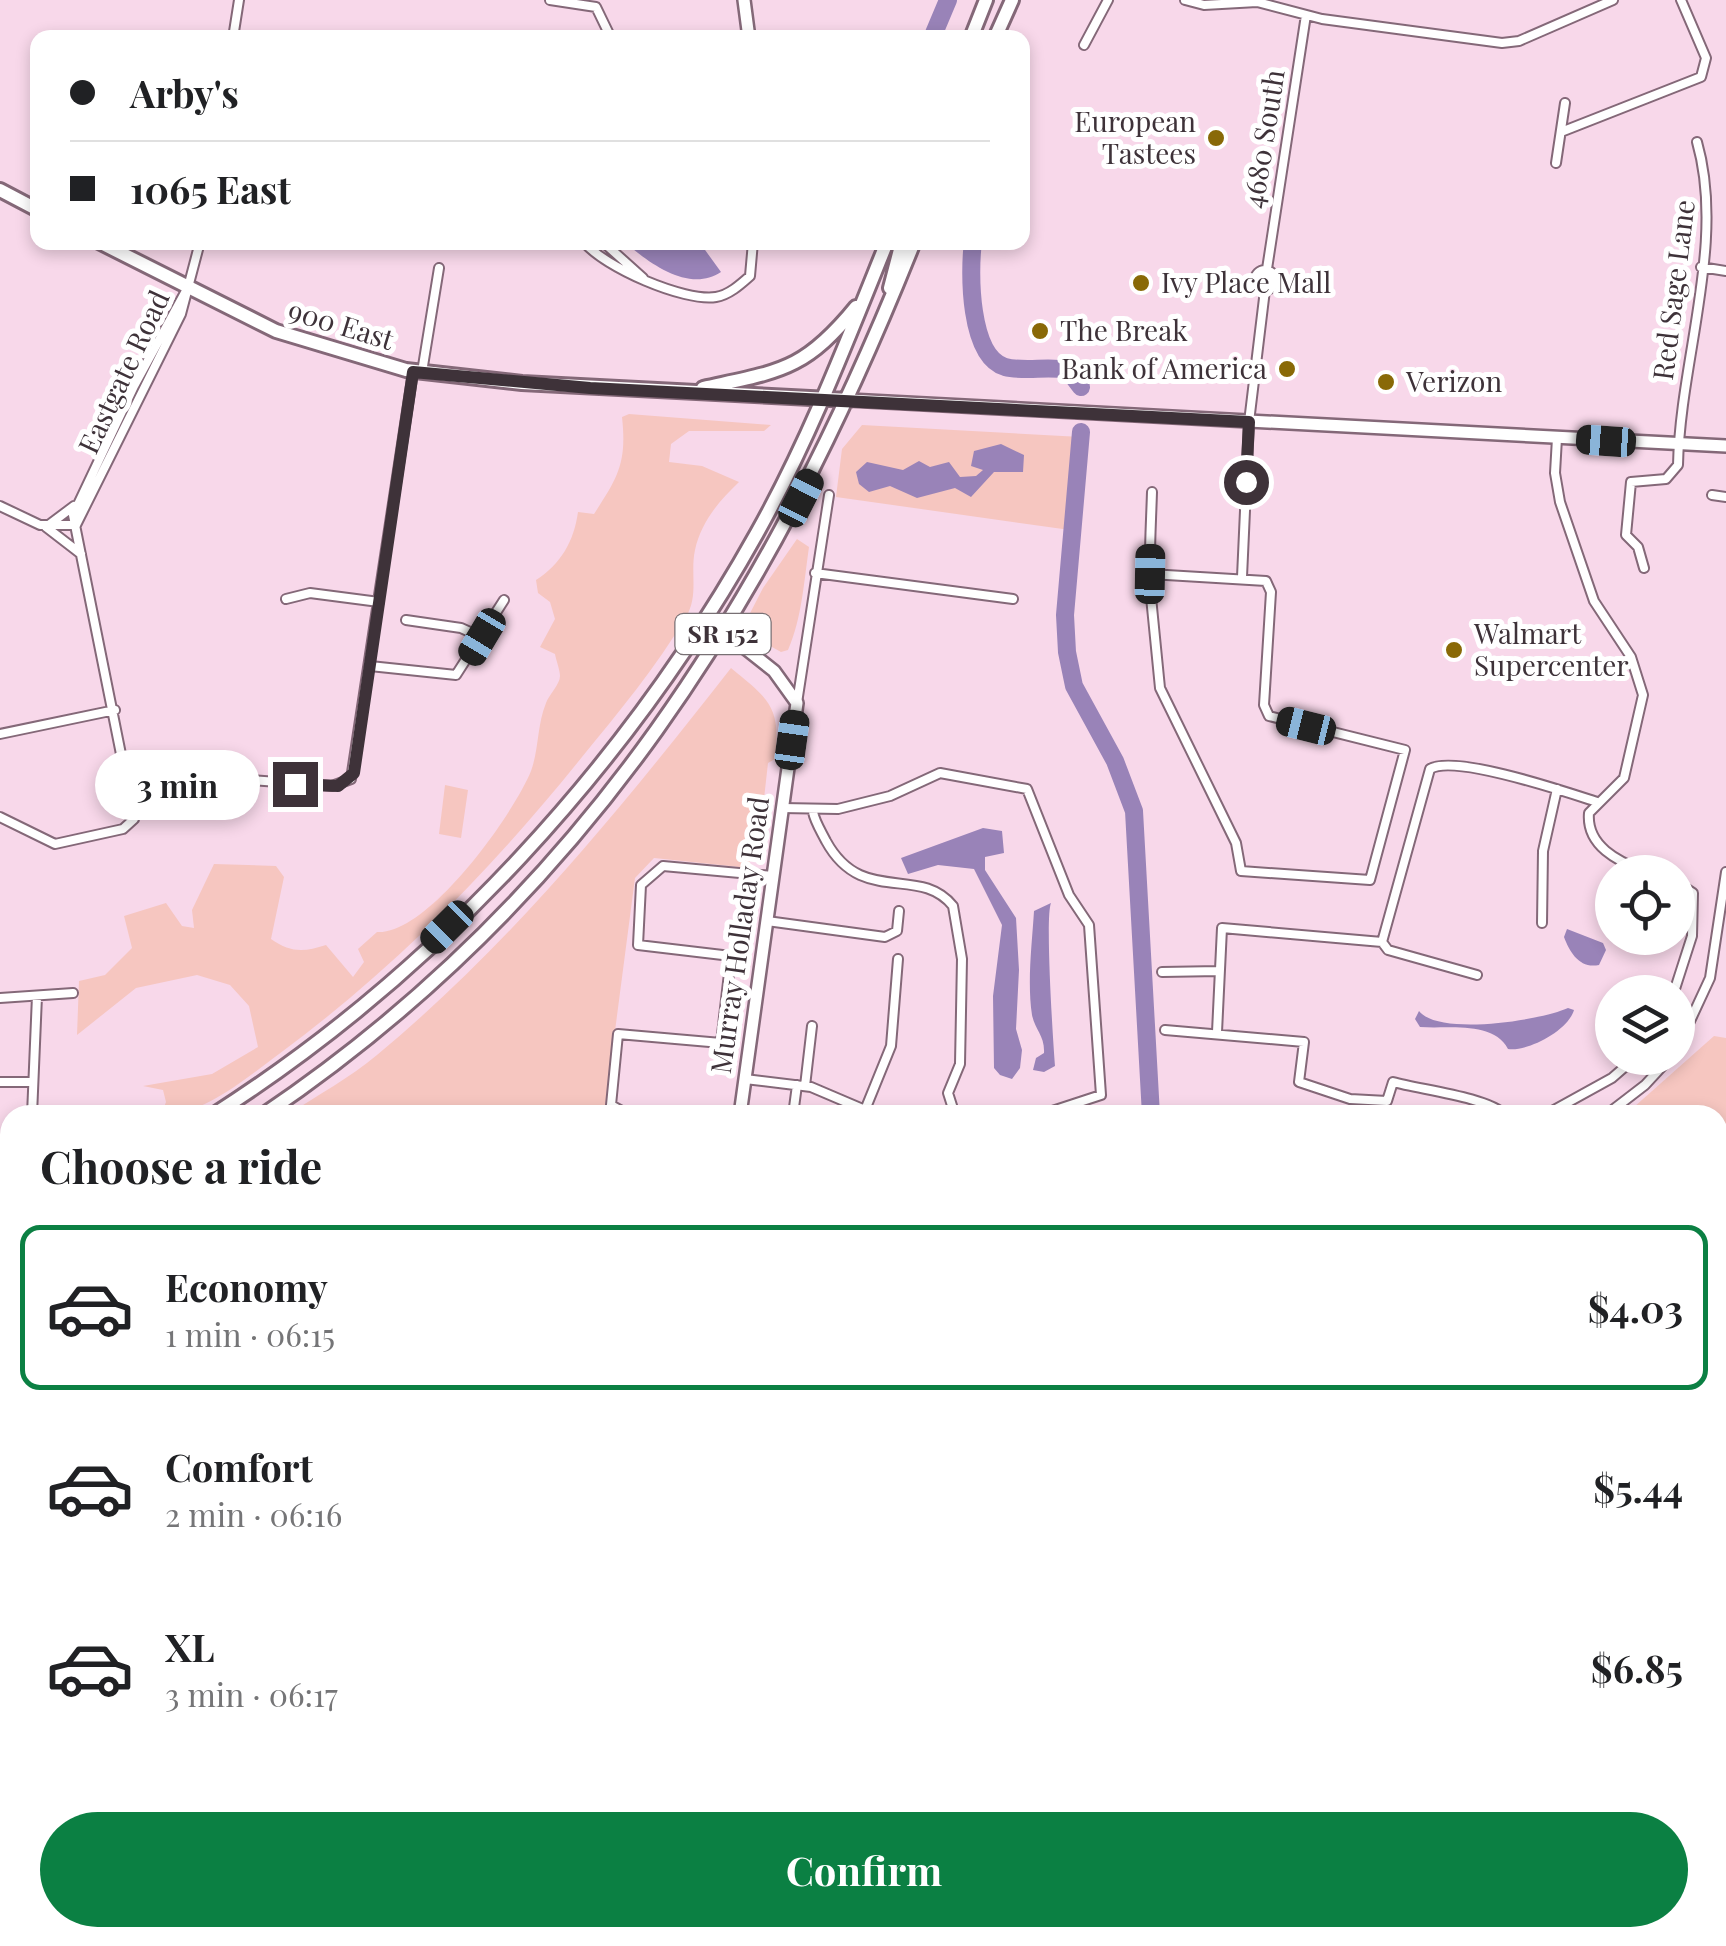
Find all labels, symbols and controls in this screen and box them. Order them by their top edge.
street label: 4680 South [1233,66,1292,211]
text: Arby's [130,67,239,118]
place label: European Tastees [1074,102,1196,171]
marker: European Tastees [1205,127,1227,149]
text: 1065 East [130,163,291,214]
street label: Red Sage Lane [1643,197,1702,382]
place label: Ivy Place Mall [1161,263,1331,300]
marker: Ivy Place Mall [1130,272,1152,294]
street label: Eastgate Road [69,284,177,459]
street label: 900 East [284,290,400,357]
place label: The Break [1060,311,1188,348]
marker: The Break [1029,320,1051,342]
place label: Bank of America [1061,349,1267,386]
marker: Bank of America [1276,358,1298,380]
place label: Verizon [1405,362,1502,399]
marker: Verizon [1375,371,1397,393]
car [1575,424,1637,458]
route start [1224,460,1269,505]
car [774,464,828,532]
car [1134,544,1166,604]
car [454,604,510,670]
road number: SR 152 [676,614,770,654]
place label: Walmart Supercenter [1473,614,1629,683]
marker: Walmart Supercenter [1443,639,1465,661]
car [1273,704,1339,748]
car [773,708,811,772]
callout: 3 min [95,749,260,819]
route end [273,762,318,807]
text: 3 min [137,763,218,806]
street label: Murray Holladay Road [701,794,776,1076]
map controls [1595,855,1695,1075]
button: locate [1595,855,1695,955]
car [415,895,479,959]
button: layers [1595,975,1695,1075]
text: Choose a ride [40,1135,322,1195]
text: Economy [165,1261,328,1312]
icon: car [45,1263,135,1353]
text: $4.03 [1588,1282,1683,1333]
text: 1 min · 06:15 [165,1312,335,1355]
text: Comfort [165,1441,313,1492]
icon: car [45,1443,135,1533]
text: $5.44 [1593,1462,1683,1513]
text: 2 min · 06:16 [165,1492,342,1535]
text: XL [165,1621,214,1672]
icon: car [45,1623,135,1713]
text: $6.85 [1591,1642,1683,1693]
text: 3 min · 06:17 [165,1672,338,1715]
button: Confirm [40,1812,1688,1927]

